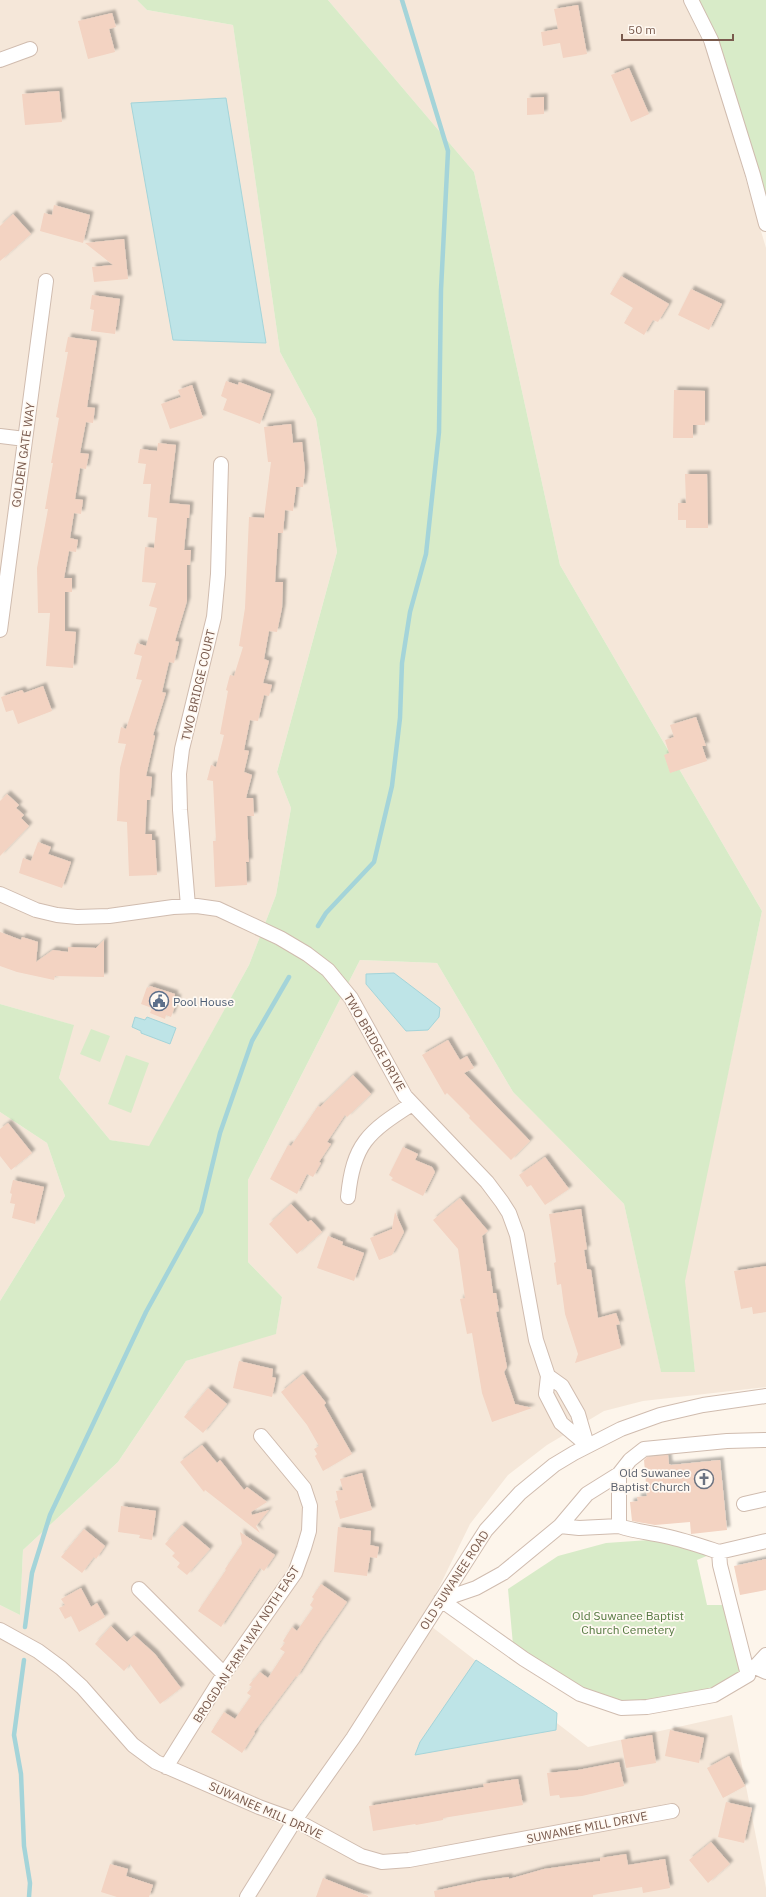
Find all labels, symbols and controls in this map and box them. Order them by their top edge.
scale bar [622,16,733,42]
text: 50 m [628,22,656,37]
street label: GOLDEN GATE WAY [8,401,38,509]
street label: TWO BRIDGE COURT [178,628,218,742]
public building icon: Pool House [148,990,170,1012]
street label: TWO BRIDGE DRIVE [341,990,409,1094]
place label: Pool House [173,994,234,1009]
place label: Old Suwanee Baptist Church [611,1465,690,1494]
church icon: Old Suwanee Baptist Church [693,1468,715,1490]
street label: OLD SUWANEE ROAD [416,1527,492,1633]
street label: BROGDAN FARM WAY NOTH EAST [190,1563,303,1725]
park label: Old Suwanee Baptist Church Cemetery [572,1608,684,1637]
street label: SUWANEE MILL DRIVE [207,1778,325,1842]
street label: SUWANEE MILL DRIVE [525,1808,649,1846]

